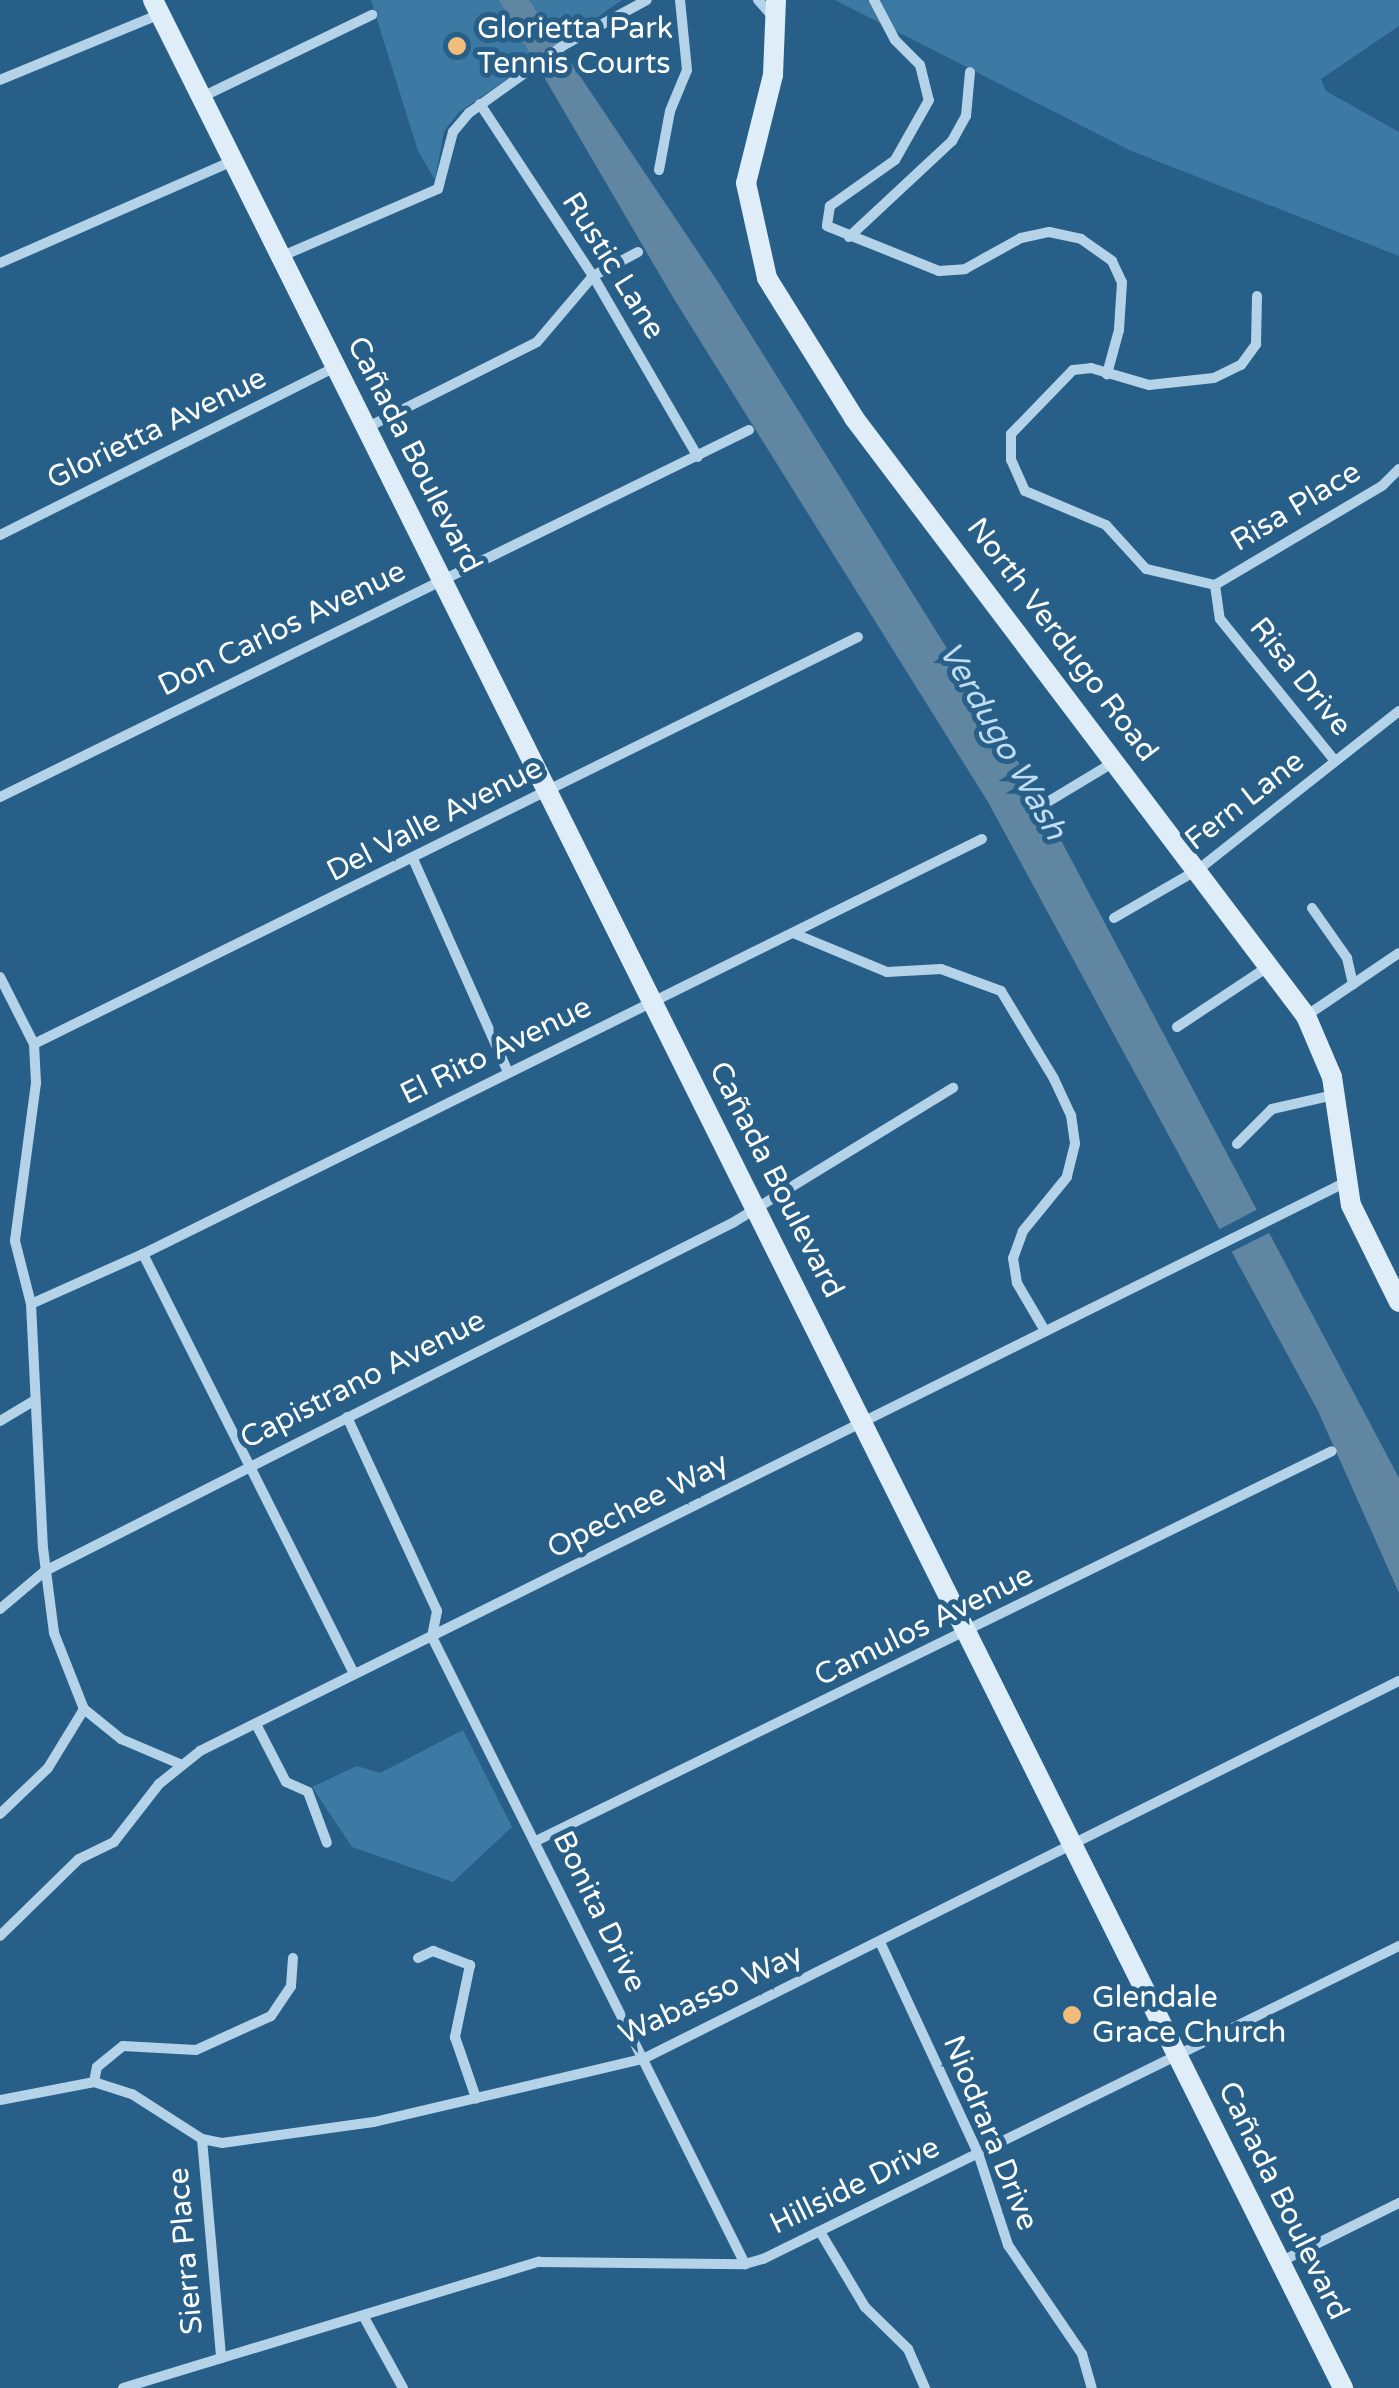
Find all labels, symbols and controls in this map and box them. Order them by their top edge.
place label: Glorietta Park Tennis Courts [477,11,673,82]
marker: Glorietta Park Tennis Courts [446,35,468,57]
street label: Rustic Lane [554,186,672,346]
street label: Cañada Boulevard [339,331,489,579]
street label: Glorietta Avenue [42,360,272,498]
street label: Risa Place [1225,454,1367,560]
street label: North Verdugo Road [959,511,1165,769]
street label: Don Carlos Avenue [152,553,412,705]
street label: Risa Drive [1241,611,1359,743]
water label: Verdugo Wash [930,635,1074,847]
street label: Fern Lane [1178,743,1312,859]
street label: Del Valle Avenue [321,750,549,890]
street label: El Rito Avenue [395,989,597,1113]
street label: Cañada Boulevard [701,1056,851,1304]
street label: Capistrano Avenue [235,1303,491,1457]
street label: Opechee Way [542,1445,734,1567]
street label: Camulos Avenue [809,1558,1039,1694]
street label: Bonita Drive [545,1826,653,1998]
street label: Wabasso Way [613,1937,809,2053]
place label: Glendale Grace Church [1092,1980,1286,2050]
marker: Glendale Grace Church [1061,2004,1083,2026]
street label: Niodrara Drive [935,2030,1045,2236]
street label: Cañada Boulevard [1210,2076,1356,2326]
street label: Hillside Drive [764,2129,946,2243]
street label: Sierra Place [161,2166,211,2336]

